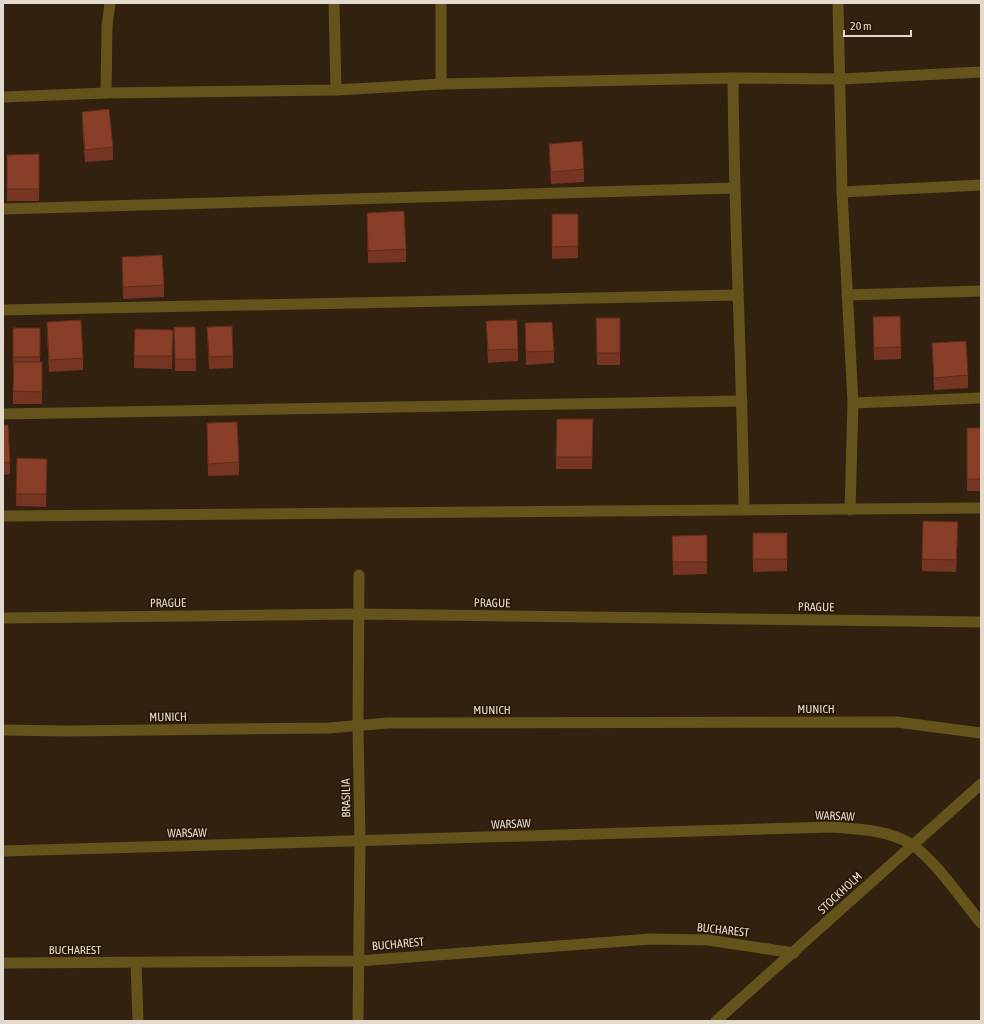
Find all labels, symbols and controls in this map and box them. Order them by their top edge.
scale bar [844,12,911,38]
text: 20 m [850,19,872,33]
street label: PRAGUE [150,596,186,610]
street label: PRAGUE [474,596,510,610]
street label: PRAGUE [798,600,834,614]
street label: MUNICH [797,702,835,716]
street label: MUNICH [473,703,511,717]
street label: MUNICH [149,710,187,724]
street label: BRASILIA [339,778,353,818]
street label: WARSAW [815,808,855,824]
street label: WARSAW [491,816,531,832]
street label: WARSAW [167,826,207,840]
street label: STOCKHOLM [815,869,865,917]
street label: BUCHAREST [696,920,751,940]
street label: BUCHAREST [371,935,425,953]
street label: BUCHAREST [49,943,102,957]

